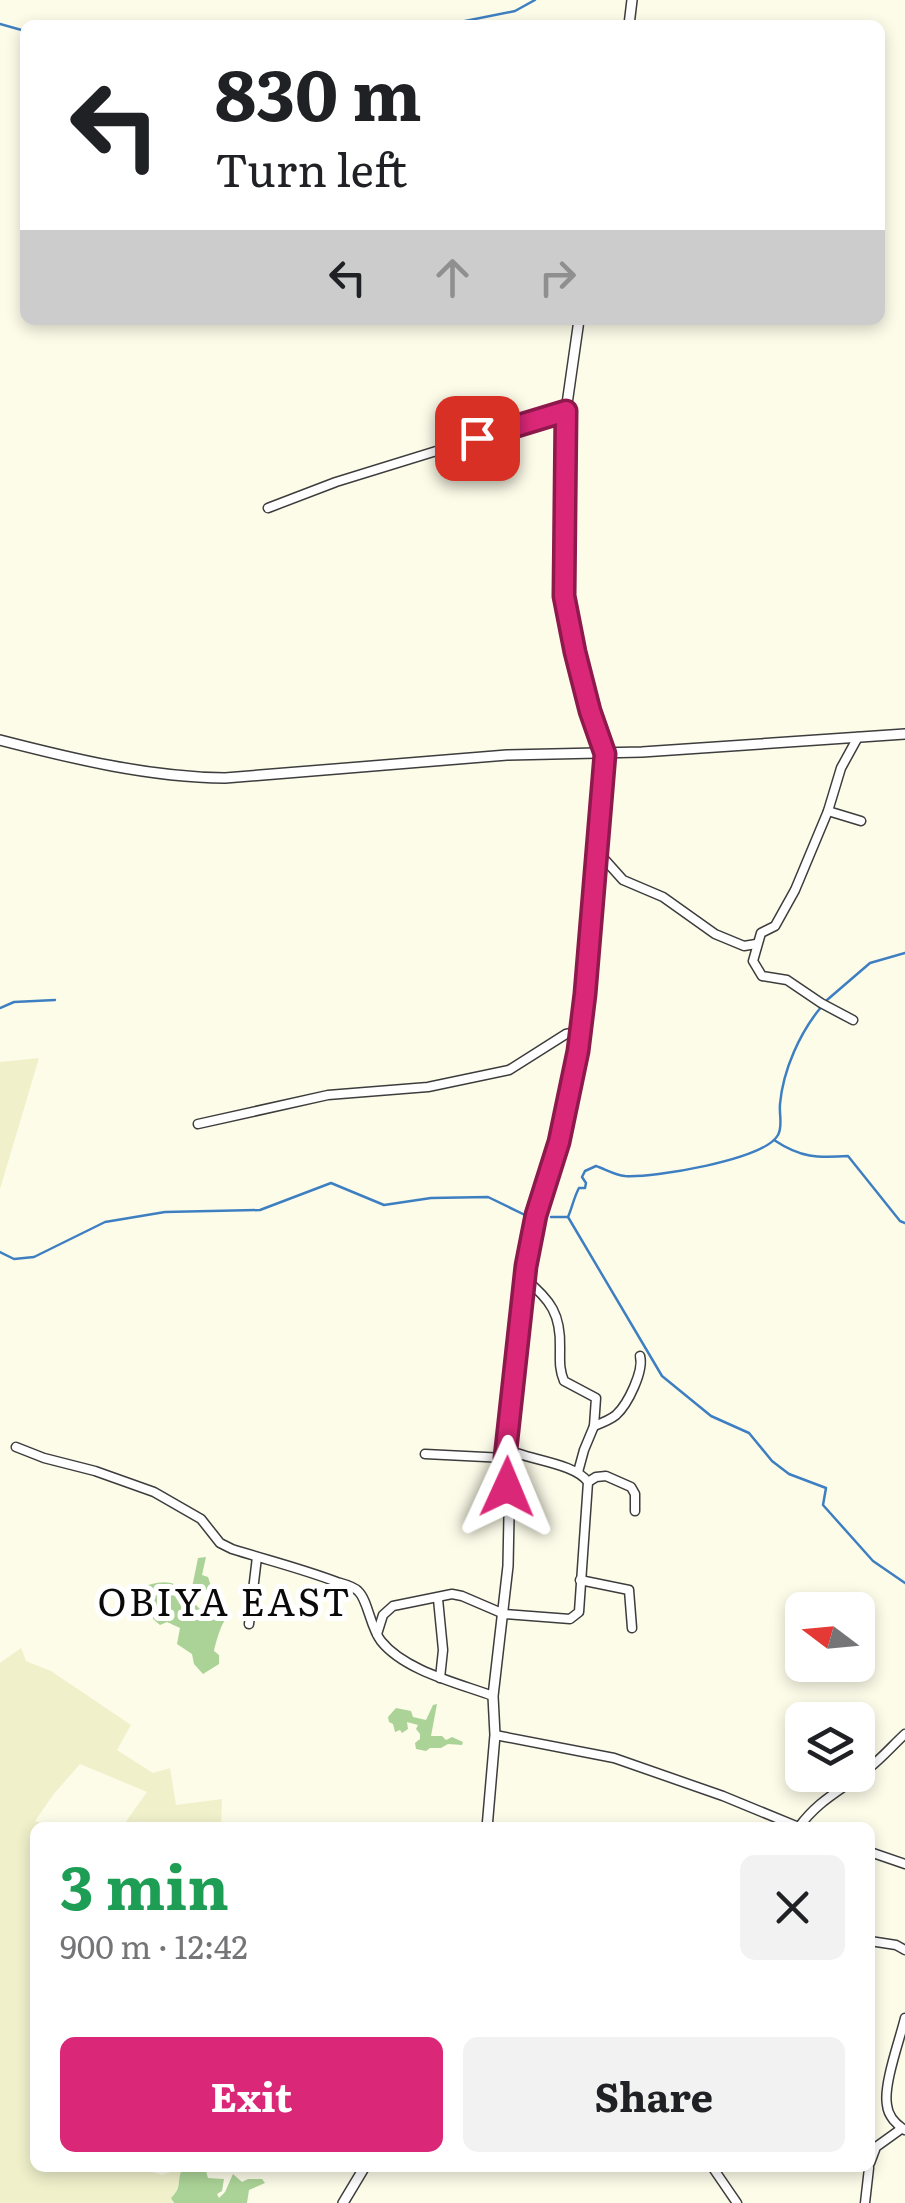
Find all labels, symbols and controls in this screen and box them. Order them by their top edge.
text: 830 m [215,39,422,143]
icon: left [50,60,180,190]
text: Turn left [215,134,407,201]
icon: left [320,250,375,305]
icon: ahead [425,250,480,305]
icon: right [530,250,585,305]
pin [435,396,520,481]
icon: arrive [450,411,505,466]
position arrow [455,1435,559,1539]
district label: OBIYA EAST [97,1571,353,1628]
north arrow [785,1592,875,1682]
map controls [785,1592,875,1792]
button: layers [785,1702,875,1792]
text: 3 min [60,1839,229,1928]
button: close [740,1855,845,1960]
text: 900 m · 12:42 [60,1921,248,1969]
button: Exit [60,2037,443,2152]
button: Share [463,2037,845,2152]

